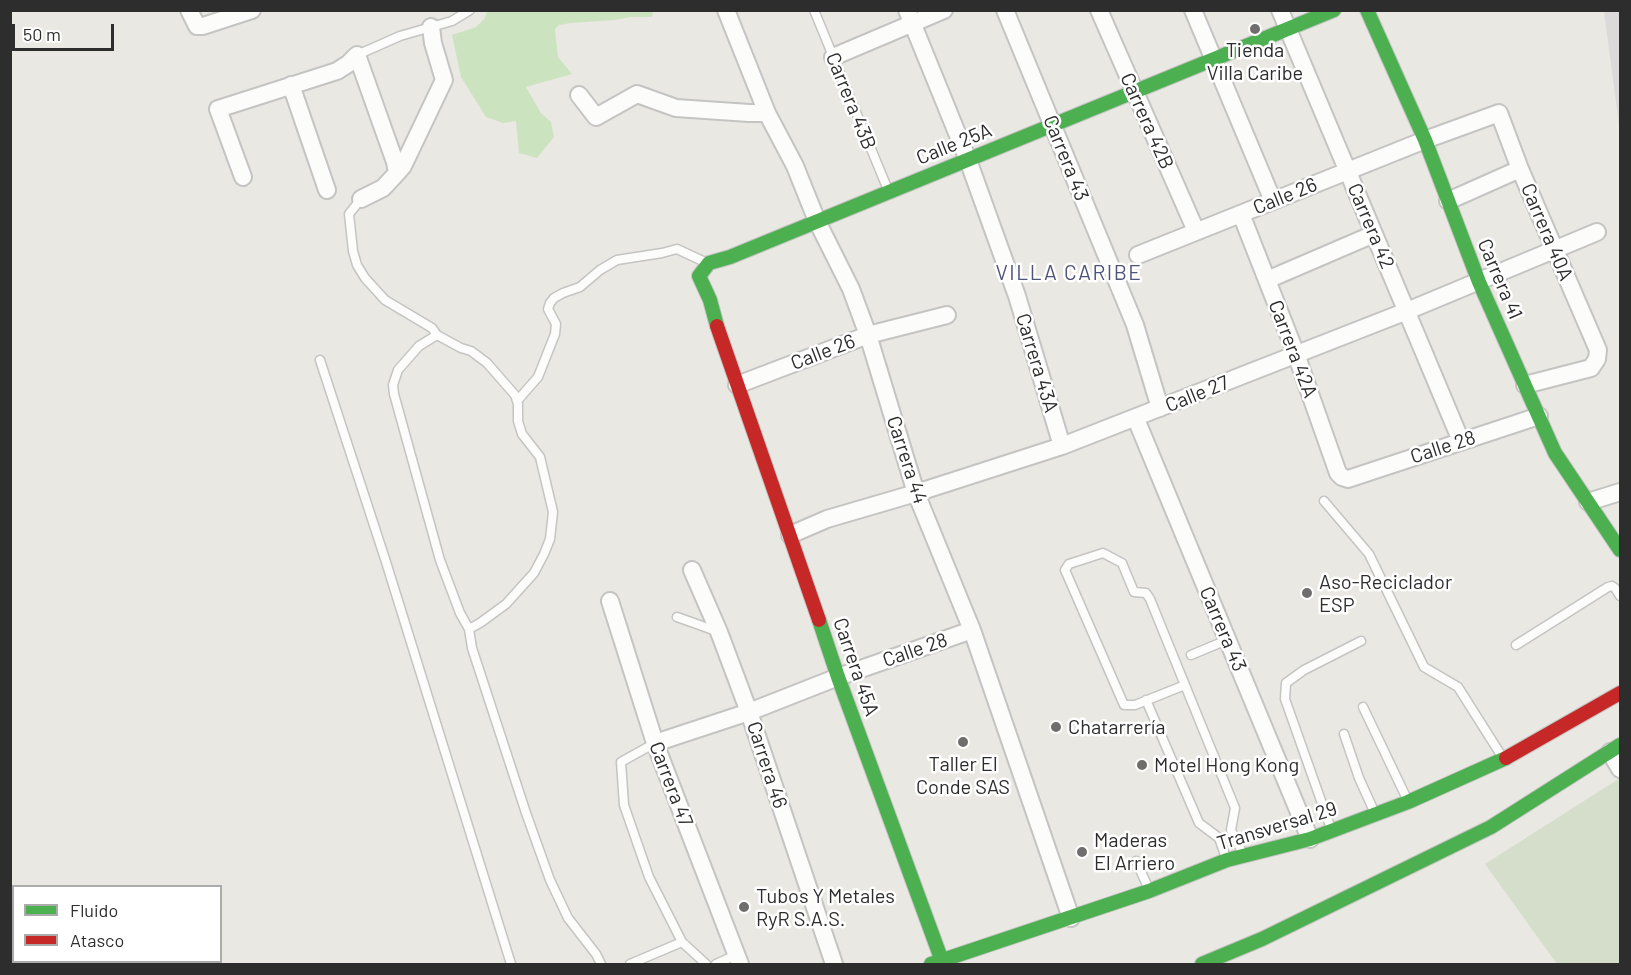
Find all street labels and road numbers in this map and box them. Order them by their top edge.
street label: Carrera 43B [821,49,881,153]
street label: Carrera 42B [1115,69,1179,173]
street label: Carrera 43 [1038,112,1094,204]
street label: Calle 25A [913,118,995,170]
street label: Calle 26 [1249,172,1321,220]
street label: Carrera 42 [1342,180,1400,272]
street label: Carrera 40A [1516,180,1578,284]
street label: Carrera 41 [1472,235,1528,323]
street label: Carrera 42A [1263,297,1323,401]
street label: Carrera 43A [1011,311,1063,415]
street label: Calle 26 [787,329,859,375]
street label: Calle 27 [1162,370,1232,418]
street label: Carrera 44 [882,413,932,507]
street label: Calle 28 [1407,425,1479,469]
street label: Carrera 43 [1194,583,1252,675]
street label: Carrera 45A [828,615,884,719]
street label: Calle 28 [879,628,951,672]
street label: Carrera 46 [742,718,792,812]
street label: Carrera 47 [644,738,698,830]
street label: Transversal 29 [1214,796,1340,856]

